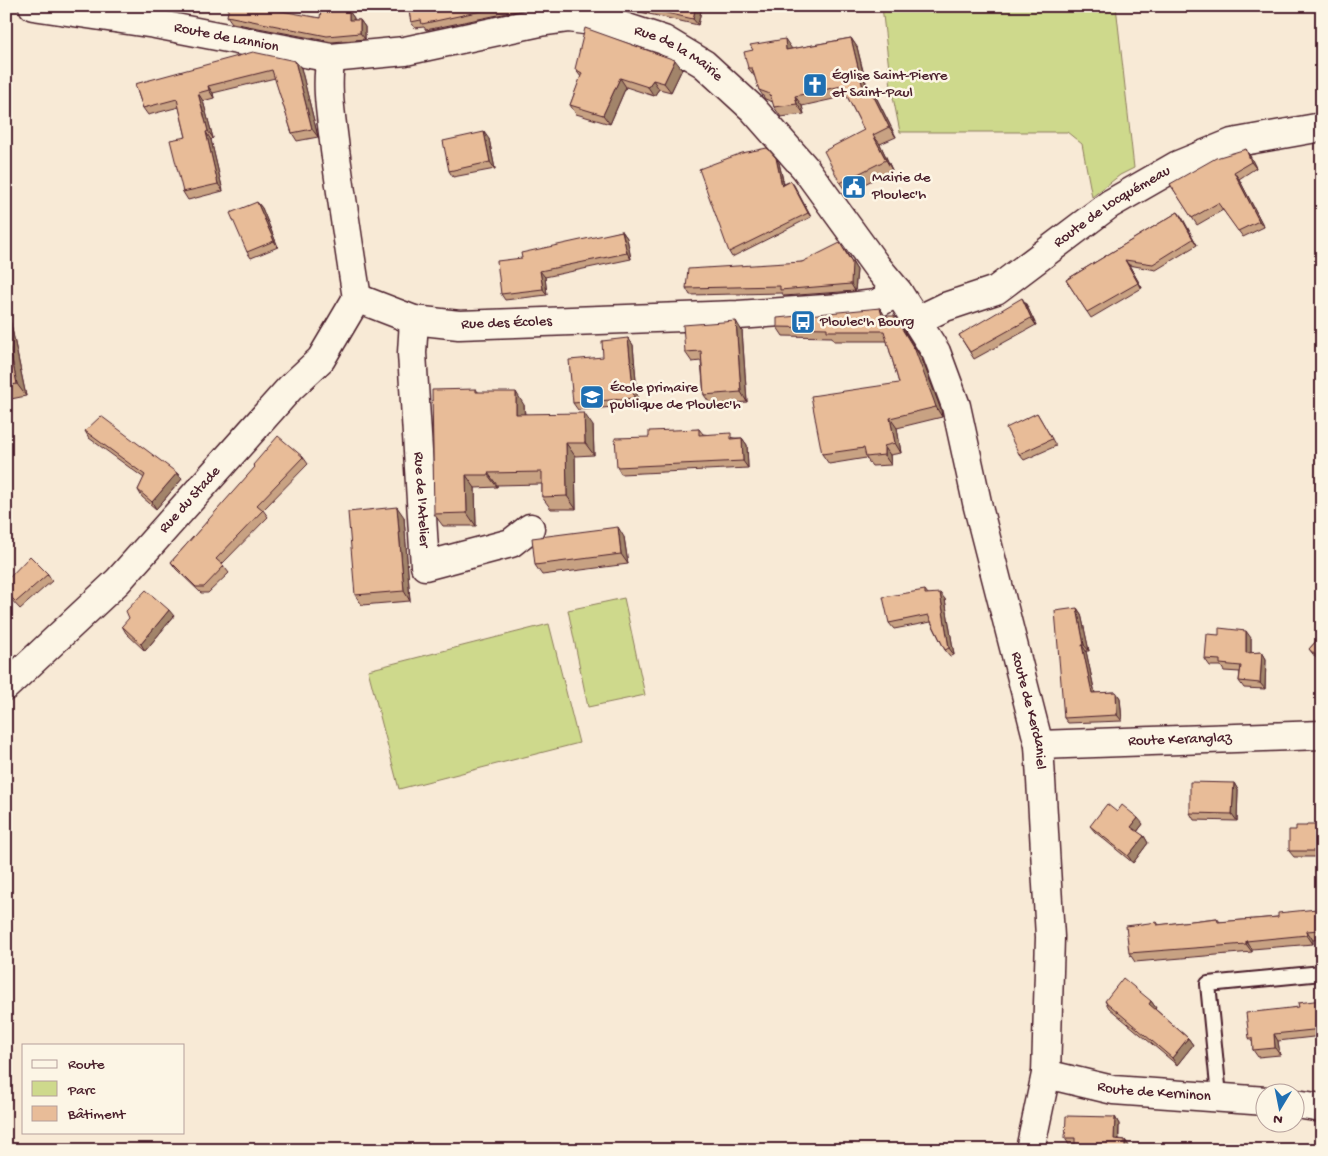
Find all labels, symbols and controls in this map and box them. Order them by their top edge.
street label: Route de Lannion [172,19,280,57]
street label: Rue de la Mairie [632,22,727,86]
place label: Église Saint-Pierre et Saint-Paul [832,67,948,102]
church icon: Église Saint-Pierre et Saint-Paul [802,72,828,98]
street label: Route de Locquémeau [1050,162,1174,252]
place label: Mairie de Ploulec'h [871,169,931,204]
public building icon: Mairie de Ploulec'h [841,174,867,200]
bus stop icon: Ploulec'h Bourg [790,309,816,335]
street label: Rue des Écoles [461,313,553,334]
place label: Ploulec'h Bourg [819,313,914,331]
place label: École primaire publique de Ploulec'h [609,379,741,414]
school or university icon: École primaire publique de Ploulec'h [579,384,605,410]
street label: Rue de l'Atelier [409,451,433,550]
street label: Rue du Stade [156,463,225,537]
street label: Route de Kerdaniel [1006,650,1049,770]
street label: Route Keranglaz [1128,729,1232,751]
legend [22,1044,185,1134]
text: Route [68,1056,105,1074]
street label: Route de Kerninon [1095,1078,1212,1106]
text: Parc [67,1082,96,1100]
north arrow [1256,1084,1306,1134]
text: Bâtiment [67,1106,127,1124]
text: N [1272,1109,1284,1128]

